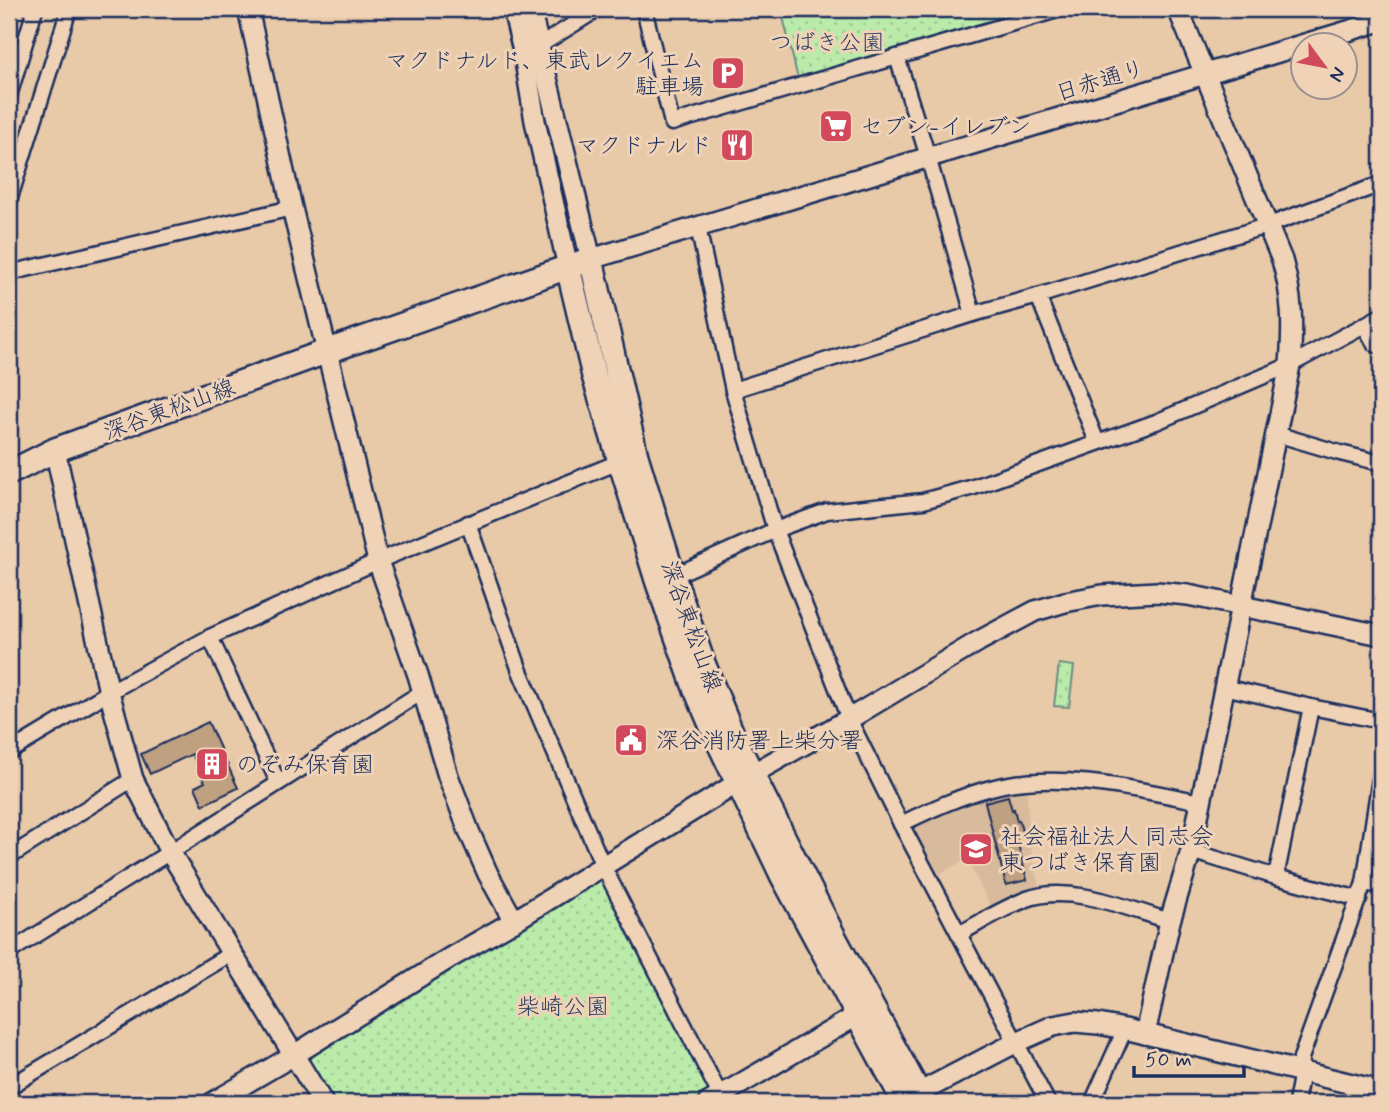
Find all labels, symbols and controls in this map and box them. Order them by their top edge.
park label: つばき公園 [770,29,885,59]
north arrow [1288,32,1358,102]
place label: マクドナルド、東武レクイエム 駐車場 [385,47,704,103]
parking icon: マクドナルド、東武レクイエム 駐車場 [709,54,747,92]
street label: 日赤通り [1052,54,1149,110]
text: N [1323,62,1351,86]
supermarket icon: セブン-イレブン [817,107,855,145]
place label: セブン-イレブン [860,113,1031,143]
restaurant icon: マクドナルド [718,126,756,164]
place label: マクドナルド [576,132,712,162]
street label: 深谷東松山線 [100,373,240,449]
street label: 深谷東松山線 [652,557,728,697]
public building icon: 深谷消防署上柴分署 [612,721,650,759]
place label: 深谷消防署上柴分署 [656,727,863,757]
building icon: のぞみ保育園 [193,745,231,783]
place label: のぞみ保育園 [236,751,374,781]
place label: 社会福祉法人 同志会 東つばき保育園 [1000,823,1213,879]
school or university icon: 社会福祉法人 同志会 東つばき保育園 [957,830,995,868]
park label: 柴崎公園 [517,993,609,1023]
scale bar [1134,1035,1245,1079]
text: 50 m [1145,1046,1192,1074]

